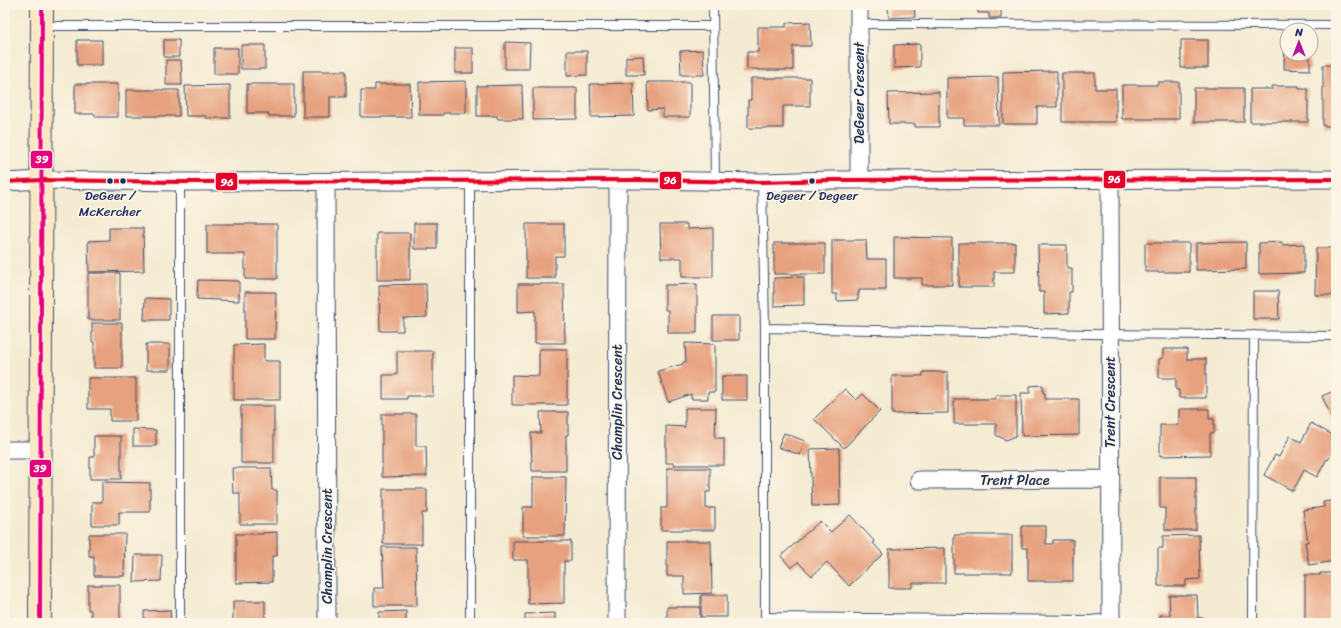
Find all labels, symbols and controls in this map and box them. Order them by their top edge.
north arrow [1279,22,1319,62]
text: N [1294,23,1303,42]
street label: DeGeer Crescent [847,41,872,144]
line badge: 39 [30,150,53,169]
text: 39 [35,150,49,169]
line badge: 96 [1103,170,1126,189]
text: 96 [1107,170,1121,189]
line badge: 96 [659,171,682,190]
text: 96 [663,171,677,190]
line badge: 96 [215,172,238,191]
text: 96 [220,173,234,192]
marker: DeGeer / McKercher [105,176,115,186]
unlabelled marker [118,176,128,186]
marker: Degeer / Degeer [807,176,817,186]
place label: DeGeer / McKercher [79,184,142,223]
place label: Degeer / Degeer [766,184,859,207]
street label: Champlin Crescent [605,344,630,460]
street label: Trent Crescent [1098,356,1123,448]
line badge: 39 [29,459,52,478]
text: 39 [33,459,47,478]
street label: Trent Place [980,468,1050,493]
street label: Champlin Crescent [315,488,340,604]

